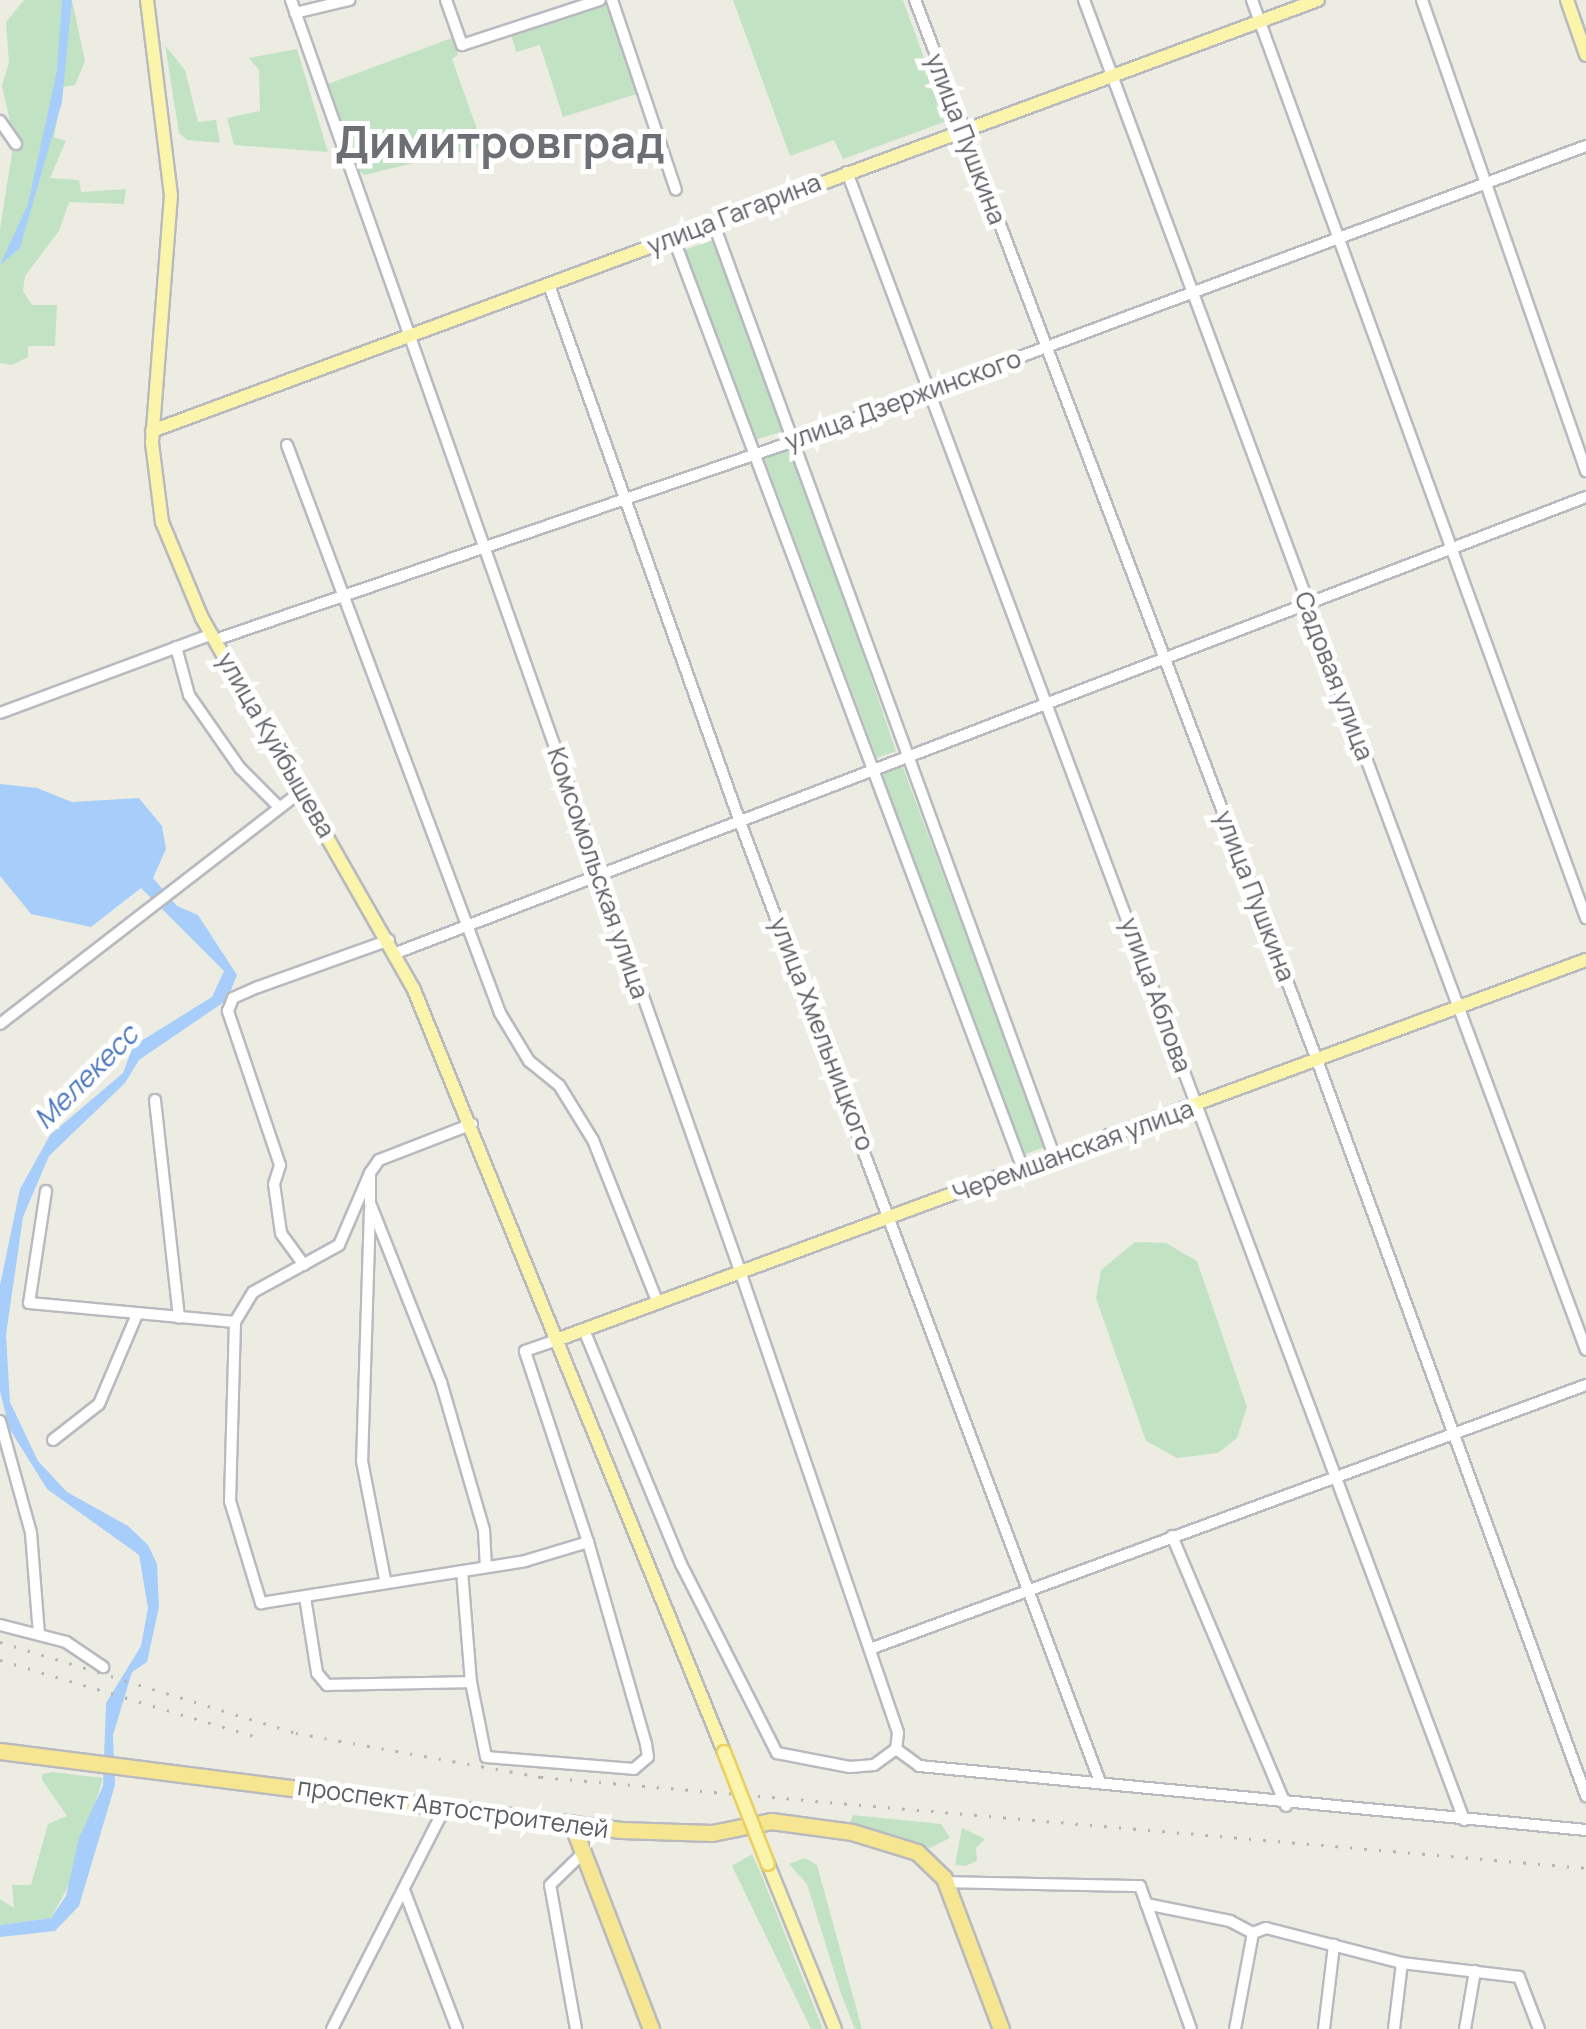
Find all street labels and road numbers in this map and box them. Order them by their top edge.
street label: улица Пушкина [920,49,1012,229]
street label: улица Гагарина [643,167,825,261]
street label: улица Дзержинского [781,343,1025,457]
street label: Садовая улица [1288,587,1380,765]
street label: улица Куйбышева [211,647,341,843]
street label: Комсомольская улица [541,744,655,1002]
street label: улица Пушкина [1209,806,1301,986]
street label: улица Хмельницкого [764,913,880,1155]
street label: улица Аблова [1114,914,1198,1076]
street label: Черемшанская улица [948,1093,1198,1209]
street label: проспект Автостроителей [296,1771,610,1845]

